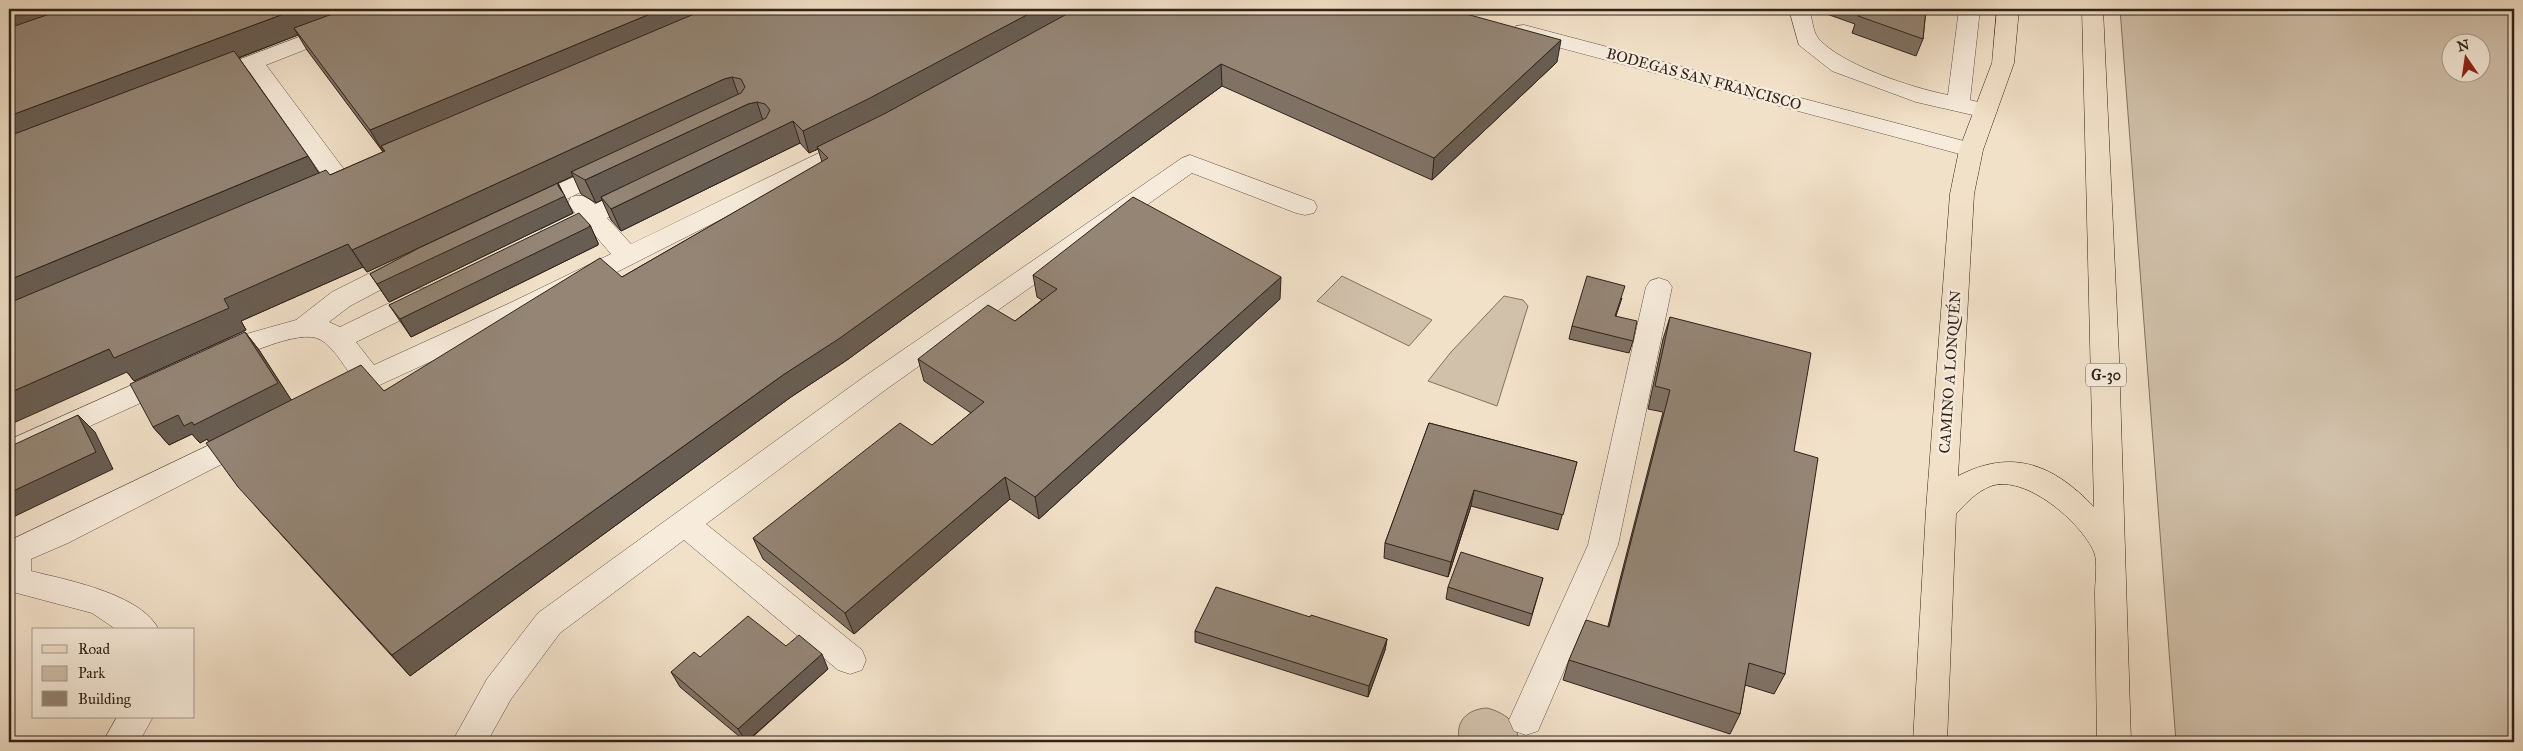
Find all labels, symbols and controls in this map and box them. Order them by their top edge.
north arrow [2440,32,2490,82]
text: N [2455,36,2471,55]
street label: BODEGAS SAN FRANCISCO [1605,44,1803,114]
street label: CAMINO A LONQUÉN [1934,290,1965,454]
road number: G-30 [2086,364,2126,386]
legend [32,628,195,718]
text: Road [78,640,110,658]
text: Park [78,664,105,682]
text: Building [78,690,132,708]

